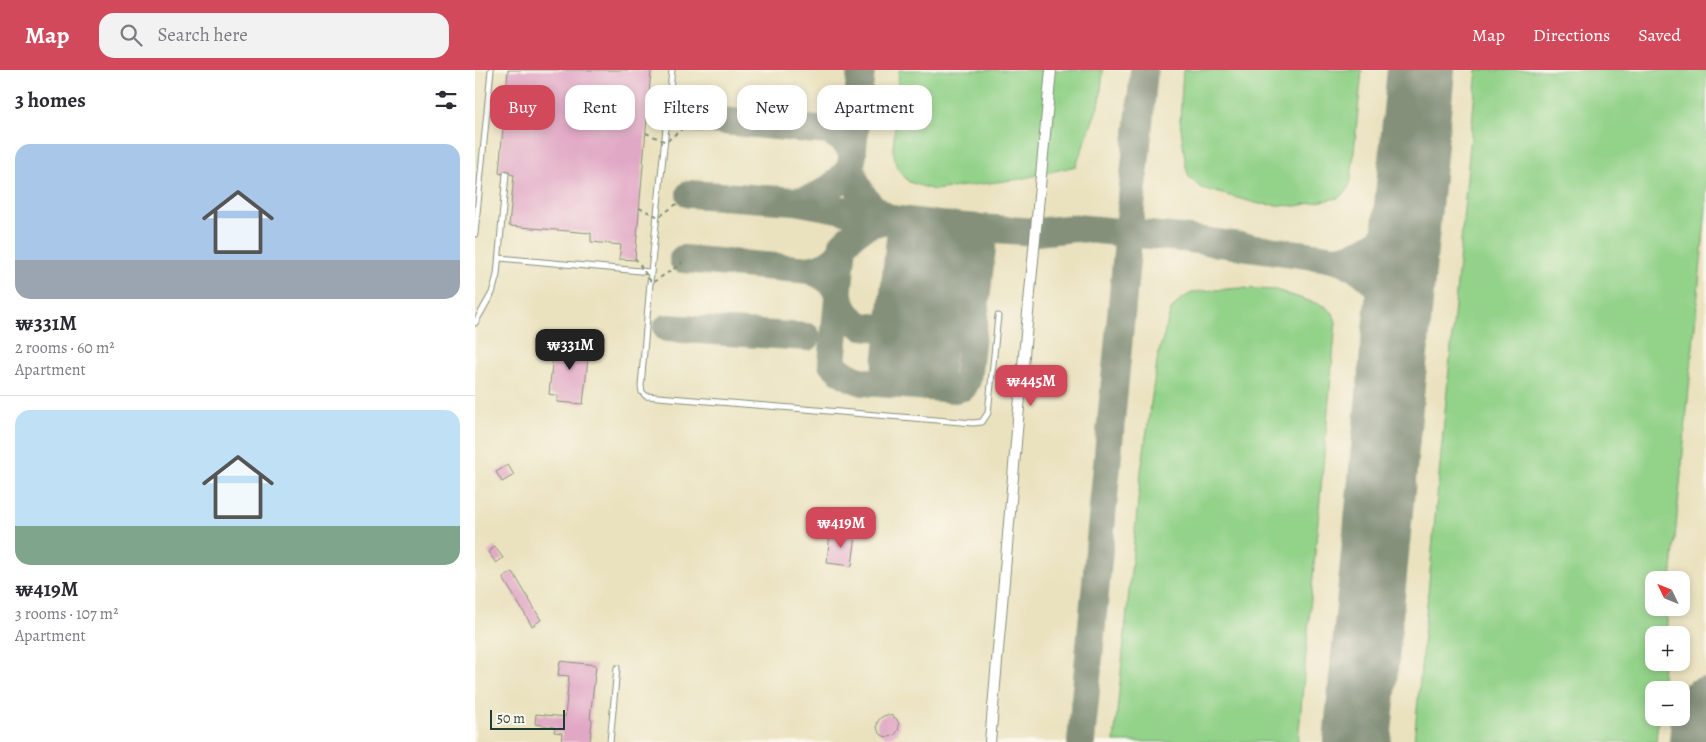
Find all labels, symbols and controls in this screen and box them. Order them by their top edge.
search box [99,13,449,58]
text: Map [25,19,69,51]
icon: search [117,21,145,49]
text: Search here [157,22,248,48]
text: Map [1472,23,1505,47]
text: Directions [1533,23,1610,47]
text: Saved [1638,23,1681,47]
chip: Buy [490,85,555,130]
chip: Rent [565,85,635,130]
chip: Filters [645,85,727,130]
chip: New [737,85,807,130]
chip: Apartment [817,85,932,130]
text: 3 homes [15,86,86,114]
icon: filters [432,86,460,114]
icon: home [193,177,283,267]
text: ₩331M [15,309,77,337]
pin: ₩331M [535,328,605,371]
text: ₩331M [546,334,594,356]
text: 2 rooms · 60 m² [15,337,115,359]
text: Apartment [15,359,86,381]
pin: ₩445M [996,364,1066,407]
text: ₩445M [1006,370,1056,392]
icon: home [193,442,283,532]
pin: ₩419M [806,506,876,549]
text: ₩419M [817,512,865,534]
north arrow [1645,571,1690,616]
map controls [1645,571,1690,726]
text: ₩419M [15,575,78,603]
text: 3 rooms · 107 m² [15,603,118,625]
text: Apartment [15,625,86,647]
button: + [1645,626,1690,671]
button: − [1645,681,1690,726]
scale bar [490,707,565,730]
text: 50 m [497,709,525,728]

